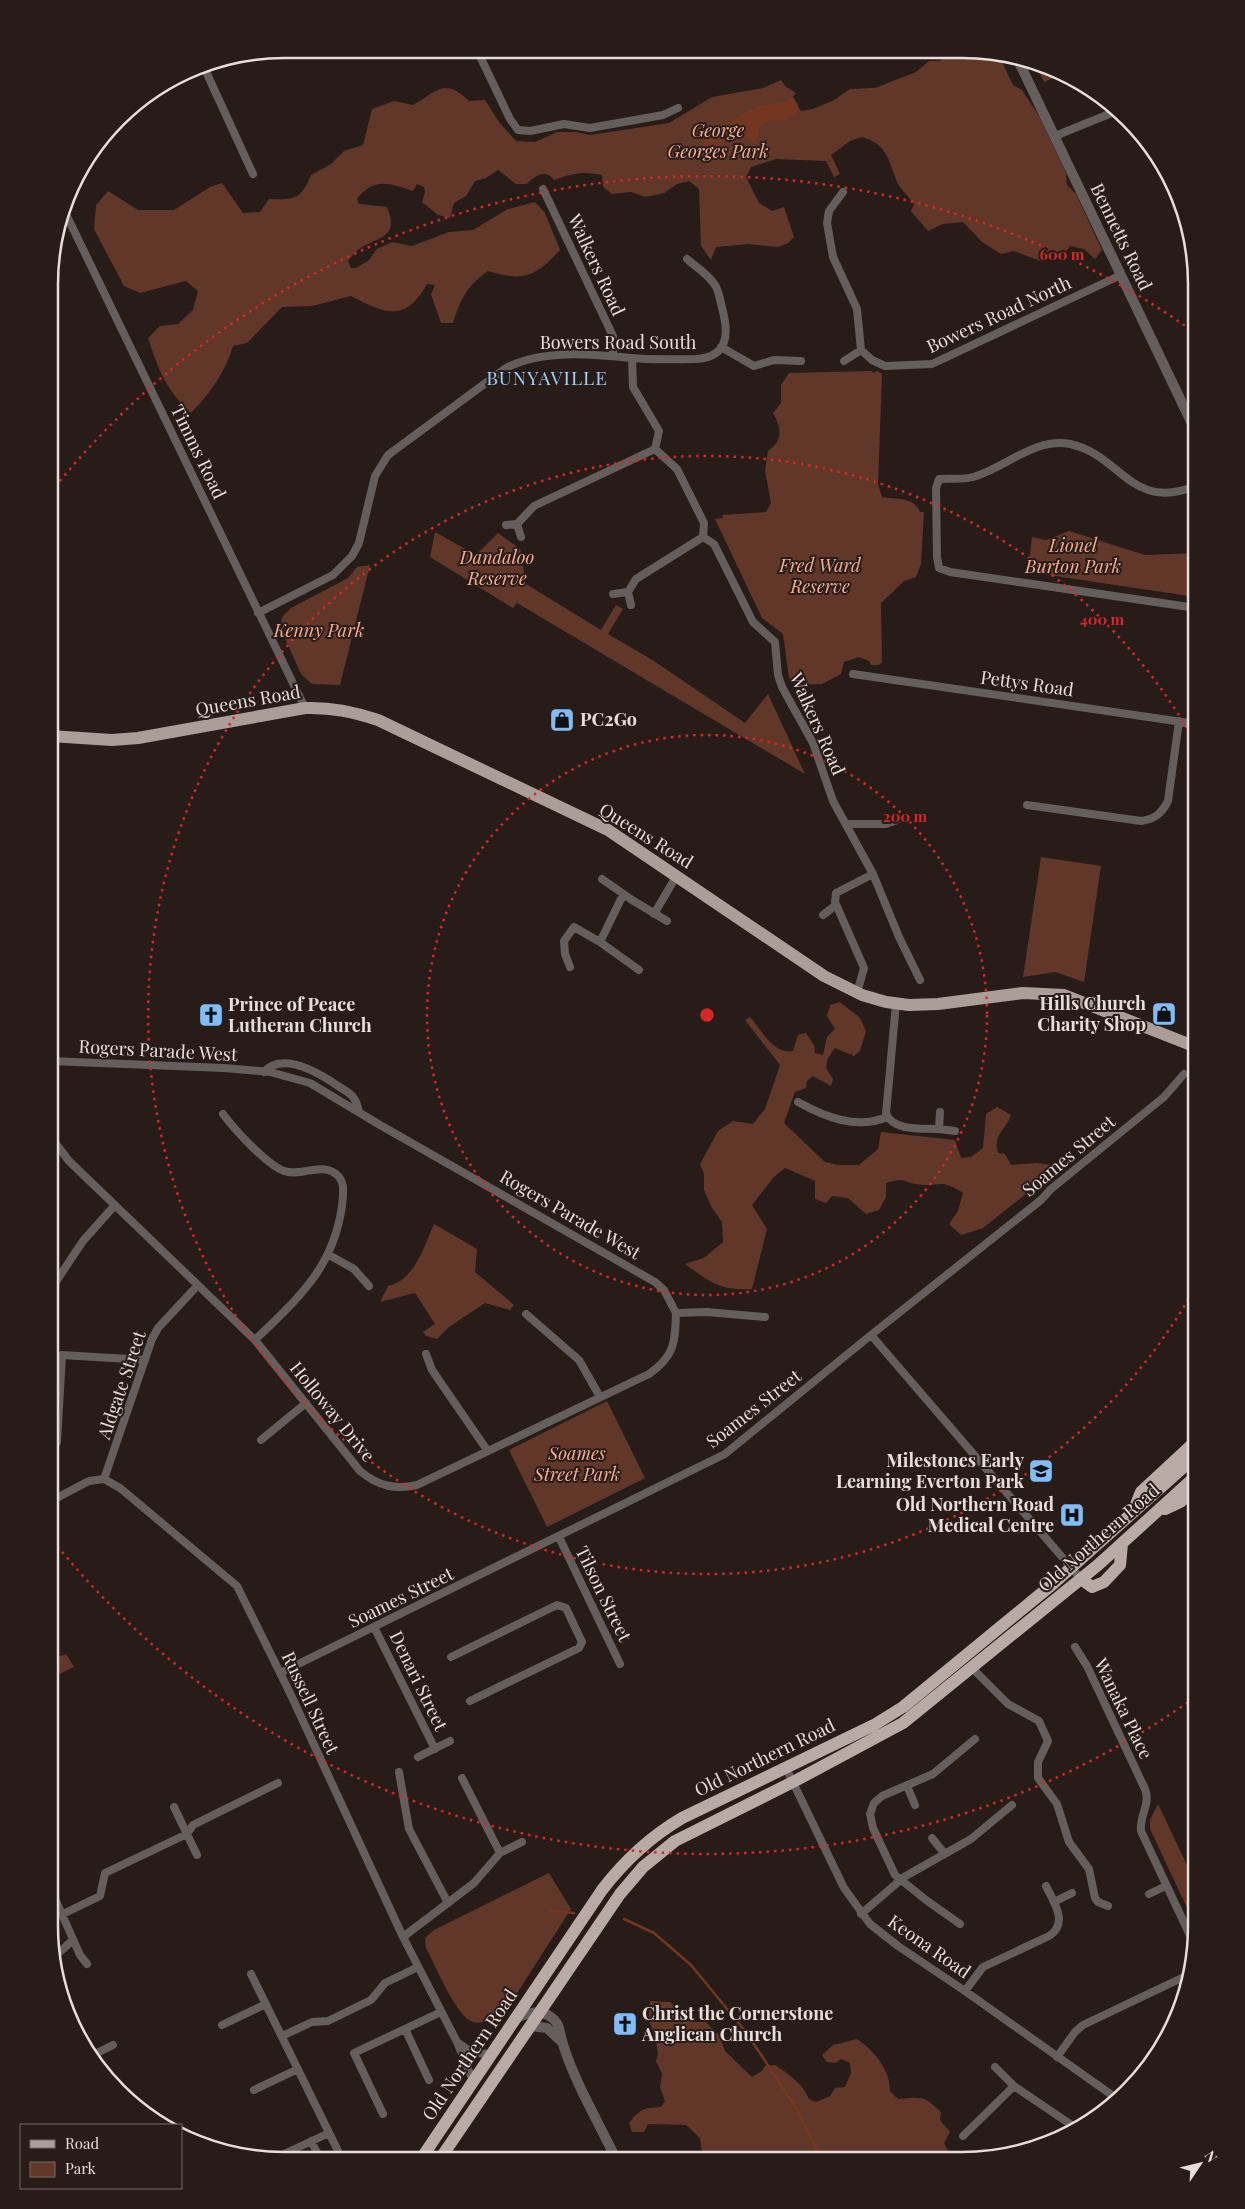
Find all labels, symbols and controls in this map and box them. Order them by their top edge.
park label: George Georges Park [668,118,768,163]
street label: Bennetts Road [1086,179,1158,295]
street label: Walkers Road [562,209,631,320]
text: 600 m [1040,244,1085,264]
street label: Bowers Road North [922,270,1075,358]
street label: Bowers Road South [540,330,697,354]
district label: BUNYAVILLE [486,364,608,390]
street label: Timms Road [166,401,232,503]
park label: Lionel Burton Park [1024,533,1121,578]
park label: Dandaloo Reserve [459,545,535,590]
park label: Fred Ward Reserve [778,553,862,598]
text: 400 m [1080,609,1125,629]
park label: Kenny Park [273,618,364,642]
street label: Pettys Road [979,665,1076,702]
street label: Walkers Road [784,668,851,779]
street label: Queens Road [193,679,303,721]
shop icon: PC2Go [549,707,575,733]
place label: PC2Go [580,707,637,731]
street label: Queens Road [595,797,698,874]
text: 200 m [883,806,928,826]
place label: Hills Church Charity Shop [1037,991,1146,1036]
place label: Prince of Peace Lutheran Church [228,992,372,1037]
shop icon: Hills Church Charity Shop [1151,1001,1177,1027]
church icon: Prince of Peace Lutheran Church [198,1002,224,1028]
centre of rings [698,1006,716,1024]
street label: Rogers Parade West [78,1034,239,1066]
street label: Soames Street [1017,1109,1120,1201]
street label: Rogers Parade West [496,1164,646,1265]
street label: Aldgate Street [91,1327,151,1443]
street label: Holloway Drive [285,1356,381,1467]
street label: Soames Street [701,1363,806,1453]
park label: Soames Street Park [533,1441,620,1486]
place label: Milestones Early Learning Everton Park [836,1448,1025,1493]
school or university icon: Milestones Early Learning Everton Park [1028,1458,1054,1484]
street label: Old Northern Road [1033,1477,1165,1597]
place label: Old Northern Road Medical Centre [896,1492,1054,1537]
hospital icon: Old Northern Road Medical Centre [1059,1502,1085,1528]
street label: Tilson Street [571,1542,638,1646]
street label: Soames Street [344,1561,458,1633]
street label: Denari Street [384,1627,454,1735]
street label: Russell Street [277,1647,345,1758]
street label: Wanaka Place [1089,1653,1159,1763]
street label: Old Northern Road [690,1712,839,1802]
street label: Keona Road [883,1909,976,1984]
street label: Old Northern Road [416,1984,522,2125]
place label: Christ the Cornerstone Anglican Church [641,2001,833,2046]
church icon: Christ the Cornerstone Anglican Church [612,2011,638,2037]
legend [20,2124,182,2189]
text: Road [65,2133,99,2153]
north arrow [1175,2139,1225,2189]
text: N [1200,2147,1222,2166]
text: Park [65,2158,97,2178]

